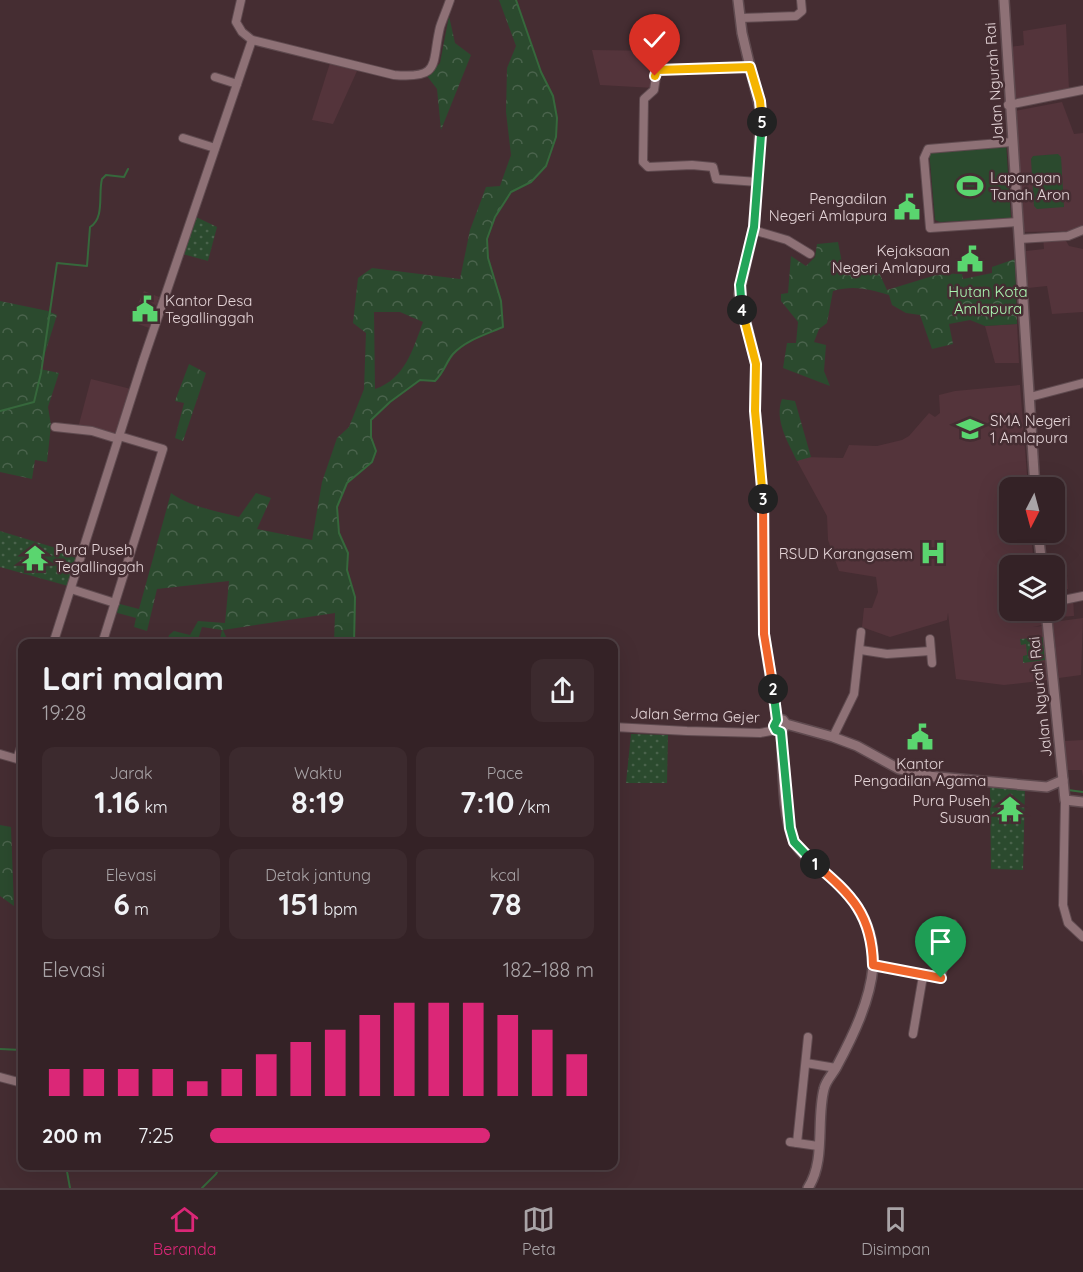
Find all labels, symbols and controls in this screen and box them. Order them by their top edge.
pin [629,14,680,76]
street label: Jalan Ngurah Rai [980,22,1008,144]
icon: check [638,23,671,56]
pin: 5 [747,107,777,137]
text: 5 [757,112,767,132]
place label: Lapangan Tanah Aron [990,168,1070,204]
sports icon: Lapangan Tanah Aron [955,171,985,201]
place label: Pengadilan Negeri Amlapura [769,189,887,225]
public building icon: Pengadilan Negeri Amlapura [892,192,922,222]
place label: Kejaksaan Negeri Amlapura [832,241,950,277]
public building icon: Kejaksaan Negeri Amlapura [955,244,985,274]
park label: Hutan Kota Amlapura [948,282,1028,318]
place label: Kantor Desa Tegallinggah [165,291,254,327]
public building icon: Kantor Desa Tegallinggah [130,294,160,324]
pin: 4 [727,295,757,325]
text: 4 [737,300,747,320]
place label: SMA Negeri 1 Amlapura [990,411,1070,447]
school or university icon: SMA Negeri 1 Amlapura [955,414,985,444]
north arrow [999,477,1065,543]
map controls [999,477,1065,621]
pin: 3 [748,484,778,514]
text: 3 [759,489,767,509]
hospital icon: RSUD Karangasem [918,538,948,568]
place label: Pura Puseh Tegallinggah [55,540,144,576]
temple icon: Pura Puseh Tegallinggah [20,543,50,573]
place label: RSUD Karangasem [779,544,913,563]
button: layers [999,555,1065,621]
street label: Jalan Ngurah Rai [1024,636,1056,758]
text: Lari malam [42,657,224,698]
button: share [531,659,594,722]
pin: 2 [758,674,788,704]
text: 2 [768,679,778,699]
text: 19:28 [42,700,86,725]
street label: Jalan Serma Gejer [630,703,760,727]
public building icon: Kantor Pengadilan Agama [905,722,935,752]
place label: Kantor Pengadilan Agama [854,754,986,790]
text: Jarak [109,763,153,783]
text: Waktu [294,763,342,783]
text: Pace [487,763,523,783]
text: 1.16 [94,783,140,821]
text: 8:19 [291,783,345,821]
text: 7:10 [460,783,514,821]
place label: Pura Puseh Susuan [912,791,990,827]
temple icon: Pura Puseh Susuan [995,794,1025,824]
text: km [140,797,168,817]
text: /km [514,797,550,817]
pin: 1 [800,849,830,879]
text: 1 [812,854,818,874]
text: Elevasi [106,865,156,885]
text: Detak jantung [265,865,371,885]
text: kcal [490,865,520,885]
text: 6 [113,885,130,923]
text: 151 [279,885,319,923]
text: 78 [489,885,521,923]
text: m [130,899,149,919]
text: bpm [319,899,357,919]
pin [915,916,966,978]
icon: arrive [924,925,957,958]
text: Elevasi [42,957,105,982]
text: 182–188 m [503,957,594,982]
text: 200 m [42,1123,102,1148]
text: 7:25 [138,1123,174,1148]
tab: Beranda [153,1203,217,1259]
tab: Peta [522,1203,556,1259]
tab: Disimpan [861,1203,930,1259]

